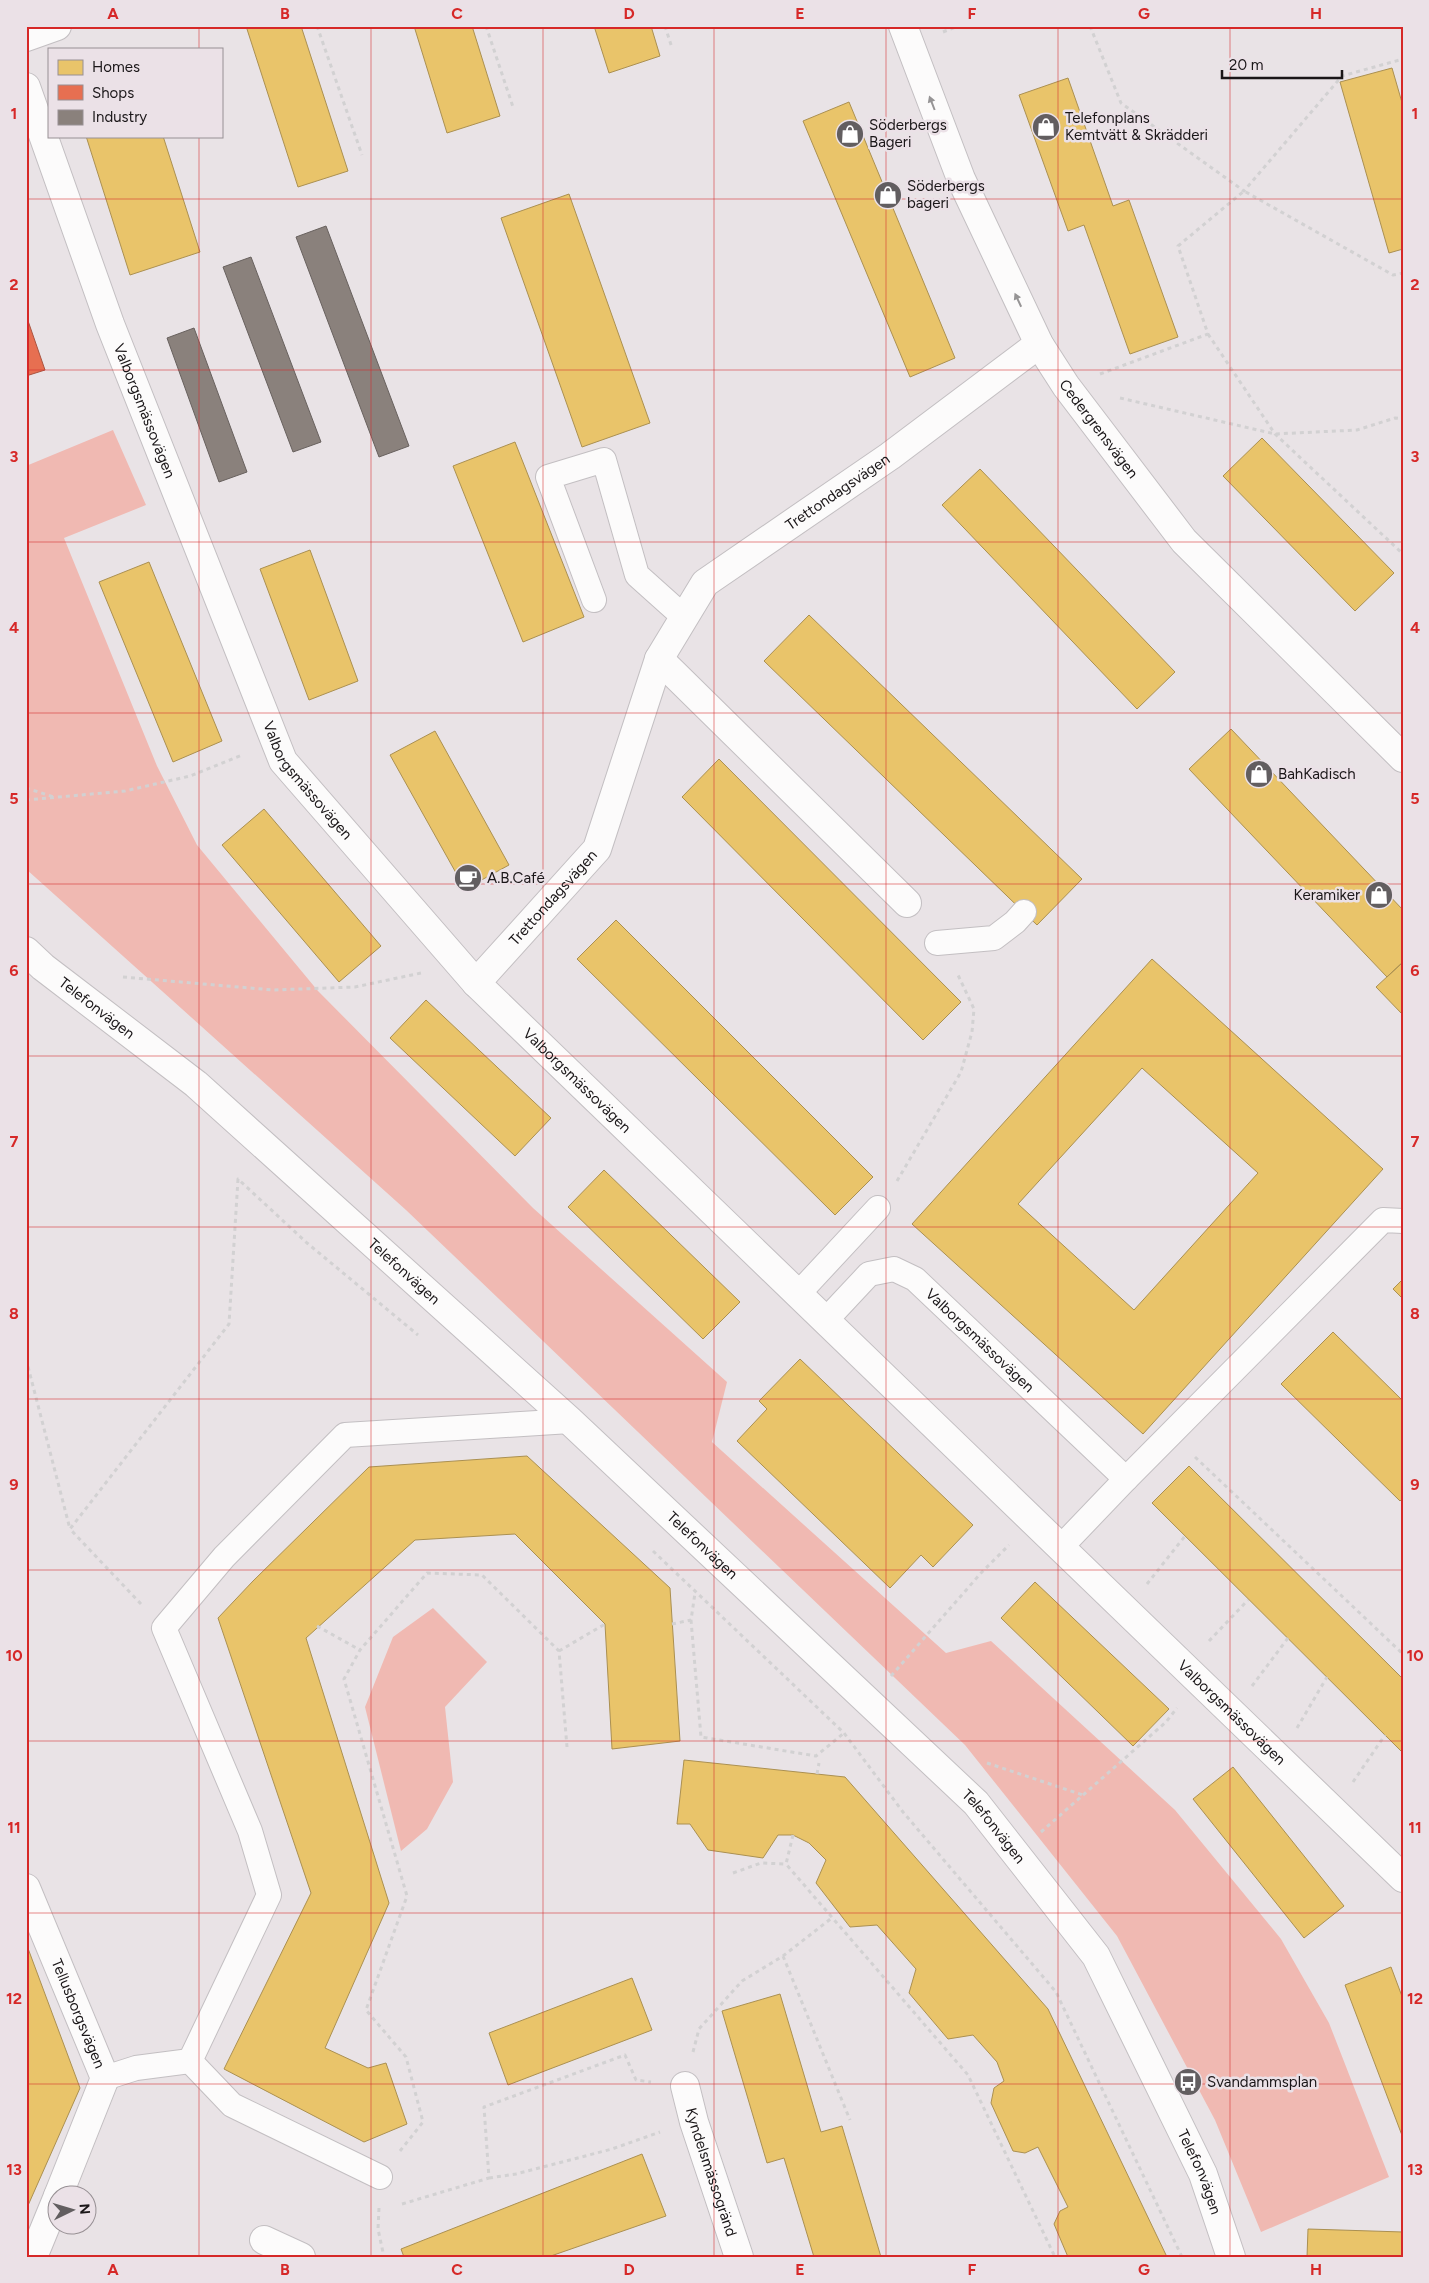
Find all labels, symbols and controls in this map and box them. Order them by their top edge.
text: A [107,4,119,23]
text: B [280,4,290,23]
text: C [451,4,463,23]
text: D [623,4,635,23]
text: E [795,4,805,23]
text: F [968,4,977,23]
text: G [1138,4,1150,23]
text: H [1310,4,1322,23]
legend [48,48,222,138]
scale bar [1222,48,1342,80]
text: 20 m [1229,56,1263,74]
text: Homes [92,58,140,76]
text: Shops [92,84,134,102]
one-way arrow [928,95,935,110]
text: 1 [11,104,17,123]
text: 1 [1412,104,1418,123]
text: Industry [92,108,147,126]
place label: Telefonplans Kemtvätt & Skrädderi [1065,109,1208,144]
shop icon: Telefonplans Kemtvätt & Skrädderi [1031,112,1061,142]
place label: Söderbergs Bageri [869,116,947,151]
shop icon: Söderbergs Bageri [835,119,865,149]
place label: Söderbergs bageri [907,177,985,212]
shop icon: Söderbergs bageri [873,180,903,210]
text: 2 [9,275,19,294]
text: 2 [1410,275,1420,294]
one-way arrow [1014,292,1022,307]
street label: Valborgsmässovägen [110,341,179,481]
street label: Cedergrensvägen [1055,376,1142,482]
text: 3 [10,447,19,466]
text: 3 [1411,447,1420,466]
street label: Trettondagsvägen [782,450,893,534]
text: 4 [9,618,19,637]
text: 4 [1410,618,1420,637]
street label: Valborgsmässovägen [259,719,356,843]
shop icon: BahKadisch [1244,759,1274,789]
place label: BahKadisch [1278,765,1356,783]
text: 5 [9,789,19,808]
text: 5 [1410,789,1420,808]
street label: Trettondagsvägen [505,846,601,949]
cafe icon: A.B.Café [453,863,483,893]
place label: A.B.Café [487,869,545,887]
shop icon: Keramiker [1364,880,1394,910]
place label: Keramiker [1293,886,1360,904]
text: 6 [9,961,19,980]
text: 6 [1410,961,1420,980]
street label: Telefonvägen [55,973,138,1043]
street label: Valborgsmässovägen [519,1024,635,1137]
text: 7 [10,1132,19,1151]
text: 7 [1411,1132,1420,1151]
street label: Telefonvägen [364,1235,444,1308]
street label: Valborgsmässovägen [922,1285,1038,1396]
text: 8 [9,1304,19,1323]
text: 8 [1410,1304,1420,1323]
text: 9 [9,1475,19,1494]
text: 9 [1410,1475,1420,1494]
street label: Telefonvägen [663,1508,741,1583]
text: 10 [5,1646,23,1665]
text: 10 [1406,1646,1424,1665]
street label: Valborgsmässovägen [1174,1656,1289,1769]
street label: Telefonvägen [958,1785,1029,1867]
text: 11 [7,1818,21,1837]
text: 11 [1408,1818,1422,1837]
street label: Tellusborgsvägen [47,1956,109,2071]
text: 12 [6,1989,22,2008]
text: 12 [1407,1989,1423,2008]
bus stop icon: Svandammsplan [1173,2067,1203,2097]
place label: Svandammsplan [1207,2073,1317,2091]
street label: Kyndelsmässogränd [682,2106,741,2239]
street label: Telefonvägen [1174,2127,1225,2217]
text: 13 [6,2160,22,2179]
text: 13 [1407,2160,1423,2179]
north arrow [48,2186,98,2236]
text: N [76,2203,93,2215]
text: A [107,2260,119,2279]
text: B [280,2260,290,2279]
text: C [451,2260,463,2279]
text: D [623,2260,635,2279]
text: E [795,2260,805,2279]
text: F [968,2260,977,2279]
text: G [1138,2260,1150,2279]
text: H [1310,2260,1322,2279]

